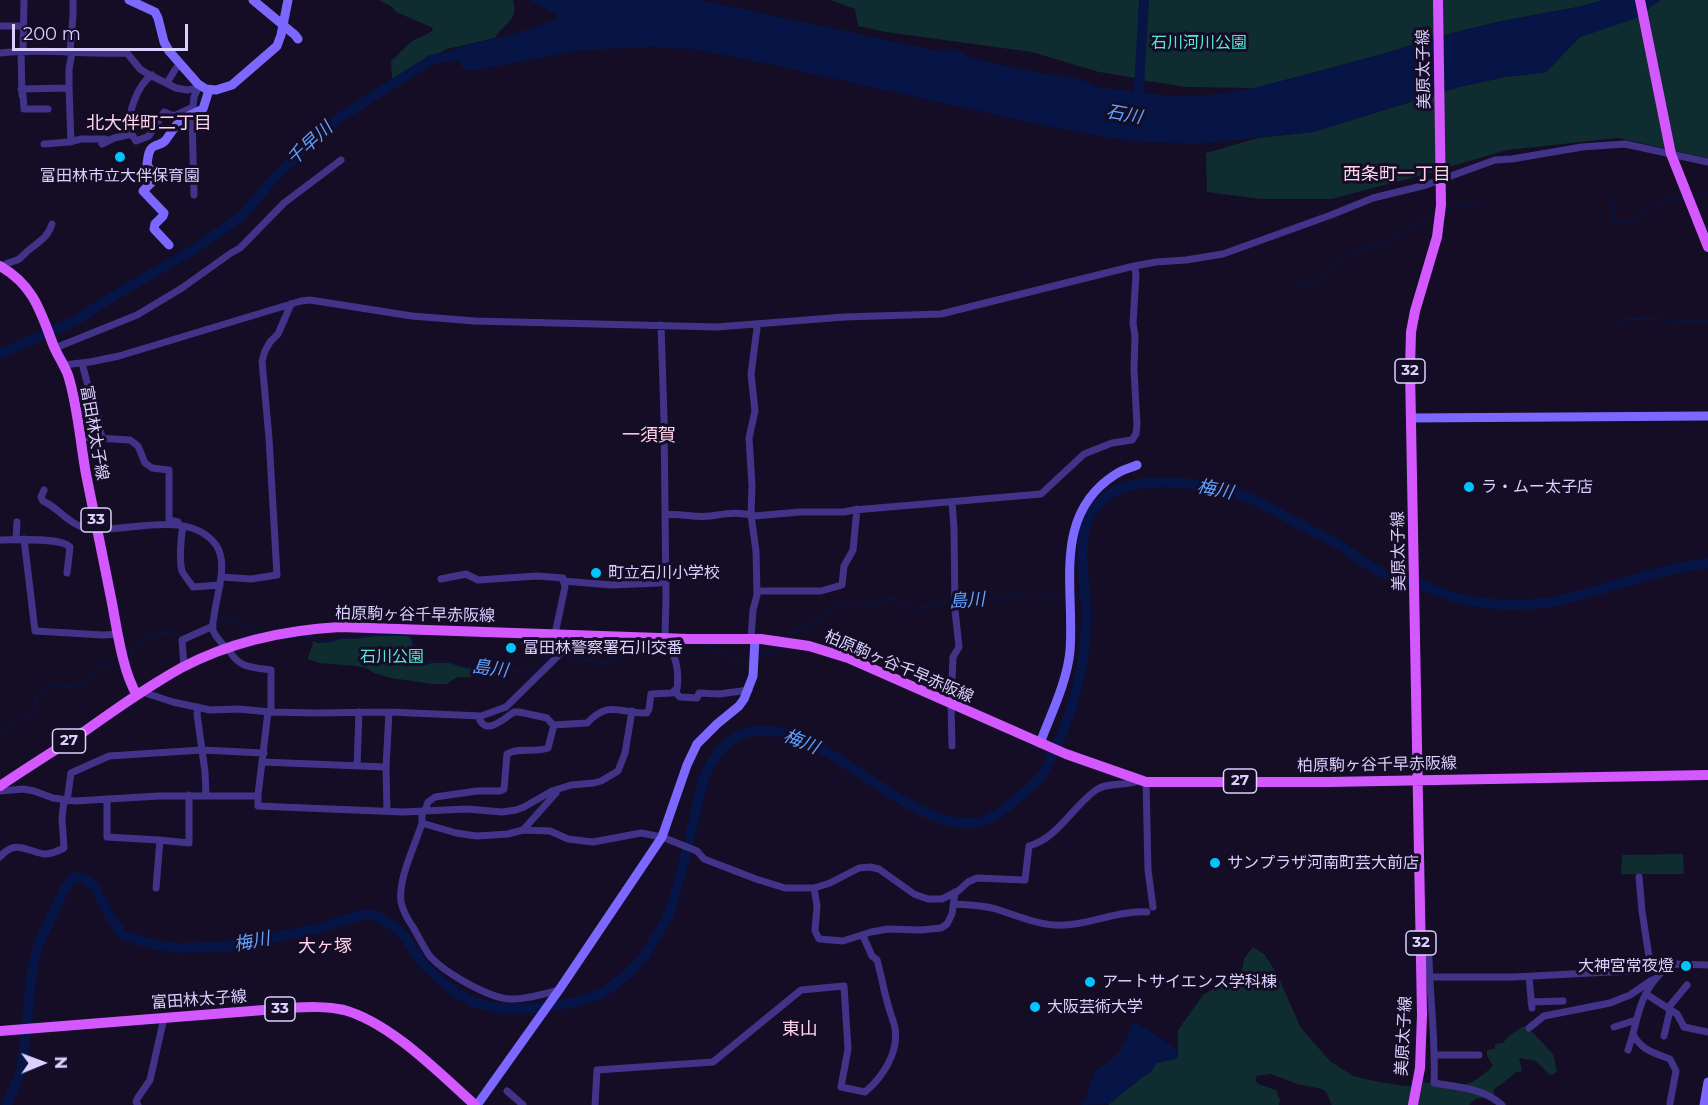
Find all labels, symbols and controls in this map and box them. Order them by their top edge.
scale bar [15,12,190,50]
text: 200 m [23,23,81,45]
street label: 美原太子線 [1414,29,1434,109]
park label: 石川河川公園 [1151,33,1247,53]
water label: 石川 [1104,101,1144,129]
district label: 北大伴町二丁目 [86,113,212,135]
water label: 千早川 [283,118,337,170]
marker: 富田林市立大伴保育園 [113,150,127,164]
district label: 西条町一丁目 [1343,164,1451,186]
place label: 富田林市立大伴保育園 [40,166,200,186]
road number: 32 [1395,359,1425,383]
street label: 富田林太子線 [76,384,112,482]
district label: 一須賀 [622,425,676,447]
water label: 梅川 [1195,476,1235,504]
place label: ラ・ムー太子店 [1481,477,1593,497]
marker: ラ・ムー太子店 [1462,480,1476,494]
road number: 33 [81,508,111,532]
street label: 美原太子線 [1389,511,1409,591]
place label: 町立石川小学校 [608,563,720,583]
marker: 町立石川小学校 [589,566,603,580]
water label: 島川 [948,589,986,613]
street label: 柏原駒ヶ谷千早赤阪線 [335,604,495,626]
street label: 柏原駒ヶ谷千早赤阪線 [822,627,976,707]
place label: 富田林警察署石川交番 [523,638,683,658]
marker: 富田林警察署石川交番 [504,641,518,655]
park label: 石川公園 [360,647,424,667]
water label: 島川 [471,656,509,682]
water label: 梅川 [780,725,822,759]
road number: 27 [52,729,86,753]
street label: 柏原駒ヶ谷千早赤阪線 [1297,754,1457,776]
road number: 27 [1224,769,1256,793]
place label: サンプラザ河南町芸大前店 [1227,853,1419,873]
marker: サンプラザ河南町芸大前店 [1208,856,1222,870]
water label: 梅川 [232,928,272,956]
road number: 32 [1406,931,1436,955]
district label: 大ヶ塚 [298,936,352,958]
place label: 大神宮常夜燈 [1578,956,1674,976]
marker: 大神宮常夜燈 [1679,959,1693,973]
place label: アートサイエンス学科棟 [1102,972,1277,992]
marker: アートサイエンス学科棟 [1083,975,1097,989]
street label: 富田林太子線 [150,987,248,1013]
street label: 美原太子線 [1392,996,1416,1076]
road number: 33 [265,997,295,1021]
place label: 大阪芸術大学 [1047,997,1143,1017]
marker: 大阪芸術大学 [1028,1000,1042,1014]
district label: 東山 [782,1019,818,1041]
north arrow [12,1033,72,1093]
text: N [51,1056,70,1069]

